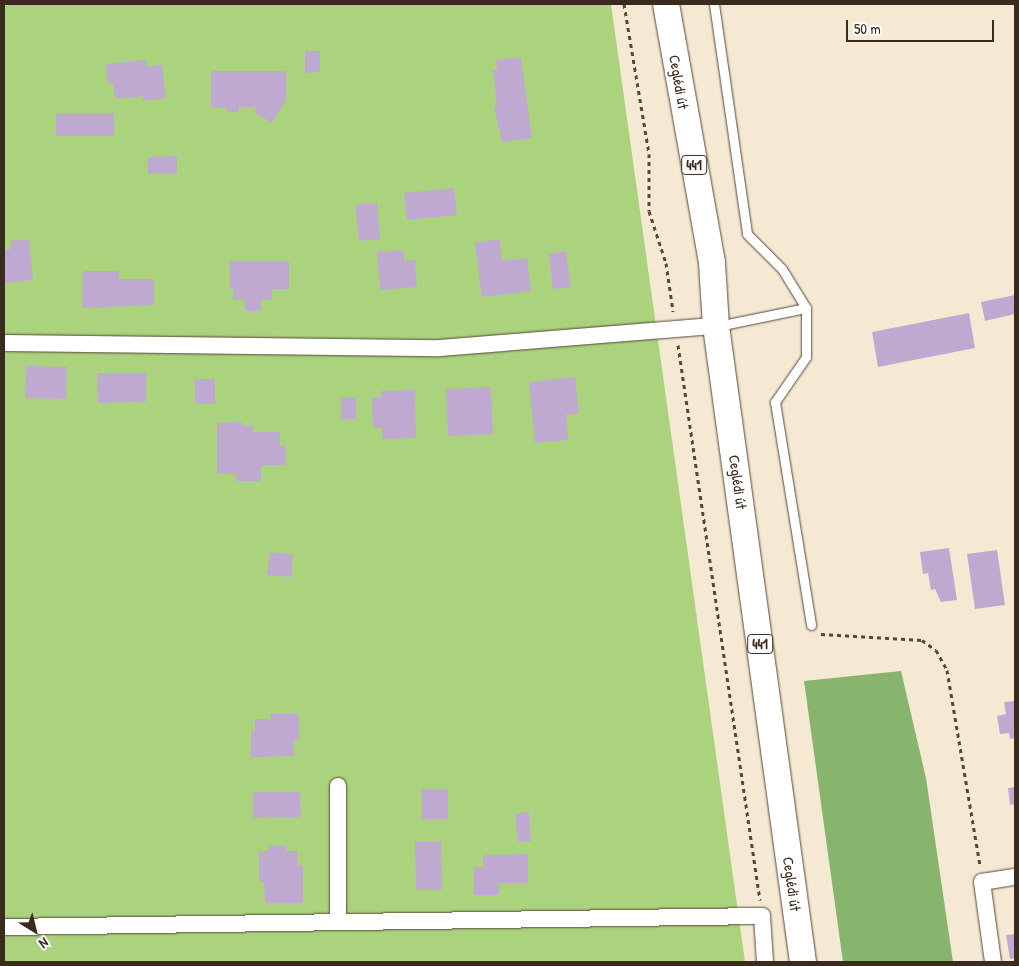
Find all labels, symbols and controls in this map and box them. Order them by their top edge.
scale bar [849,10,996,42]
text: 50 m [854,18,881,39]
street label: Ceglédi út [665,54,693,110]
road number: 441 [680,154,708,176]
street label: Ceglédi út [725,454,751,510]
road number: 441 [746,633,774,656]
street label: Ceglédi út [779,856,805,912]
north arrow [10,906,60,956]
text: N [36,934,53,953]

